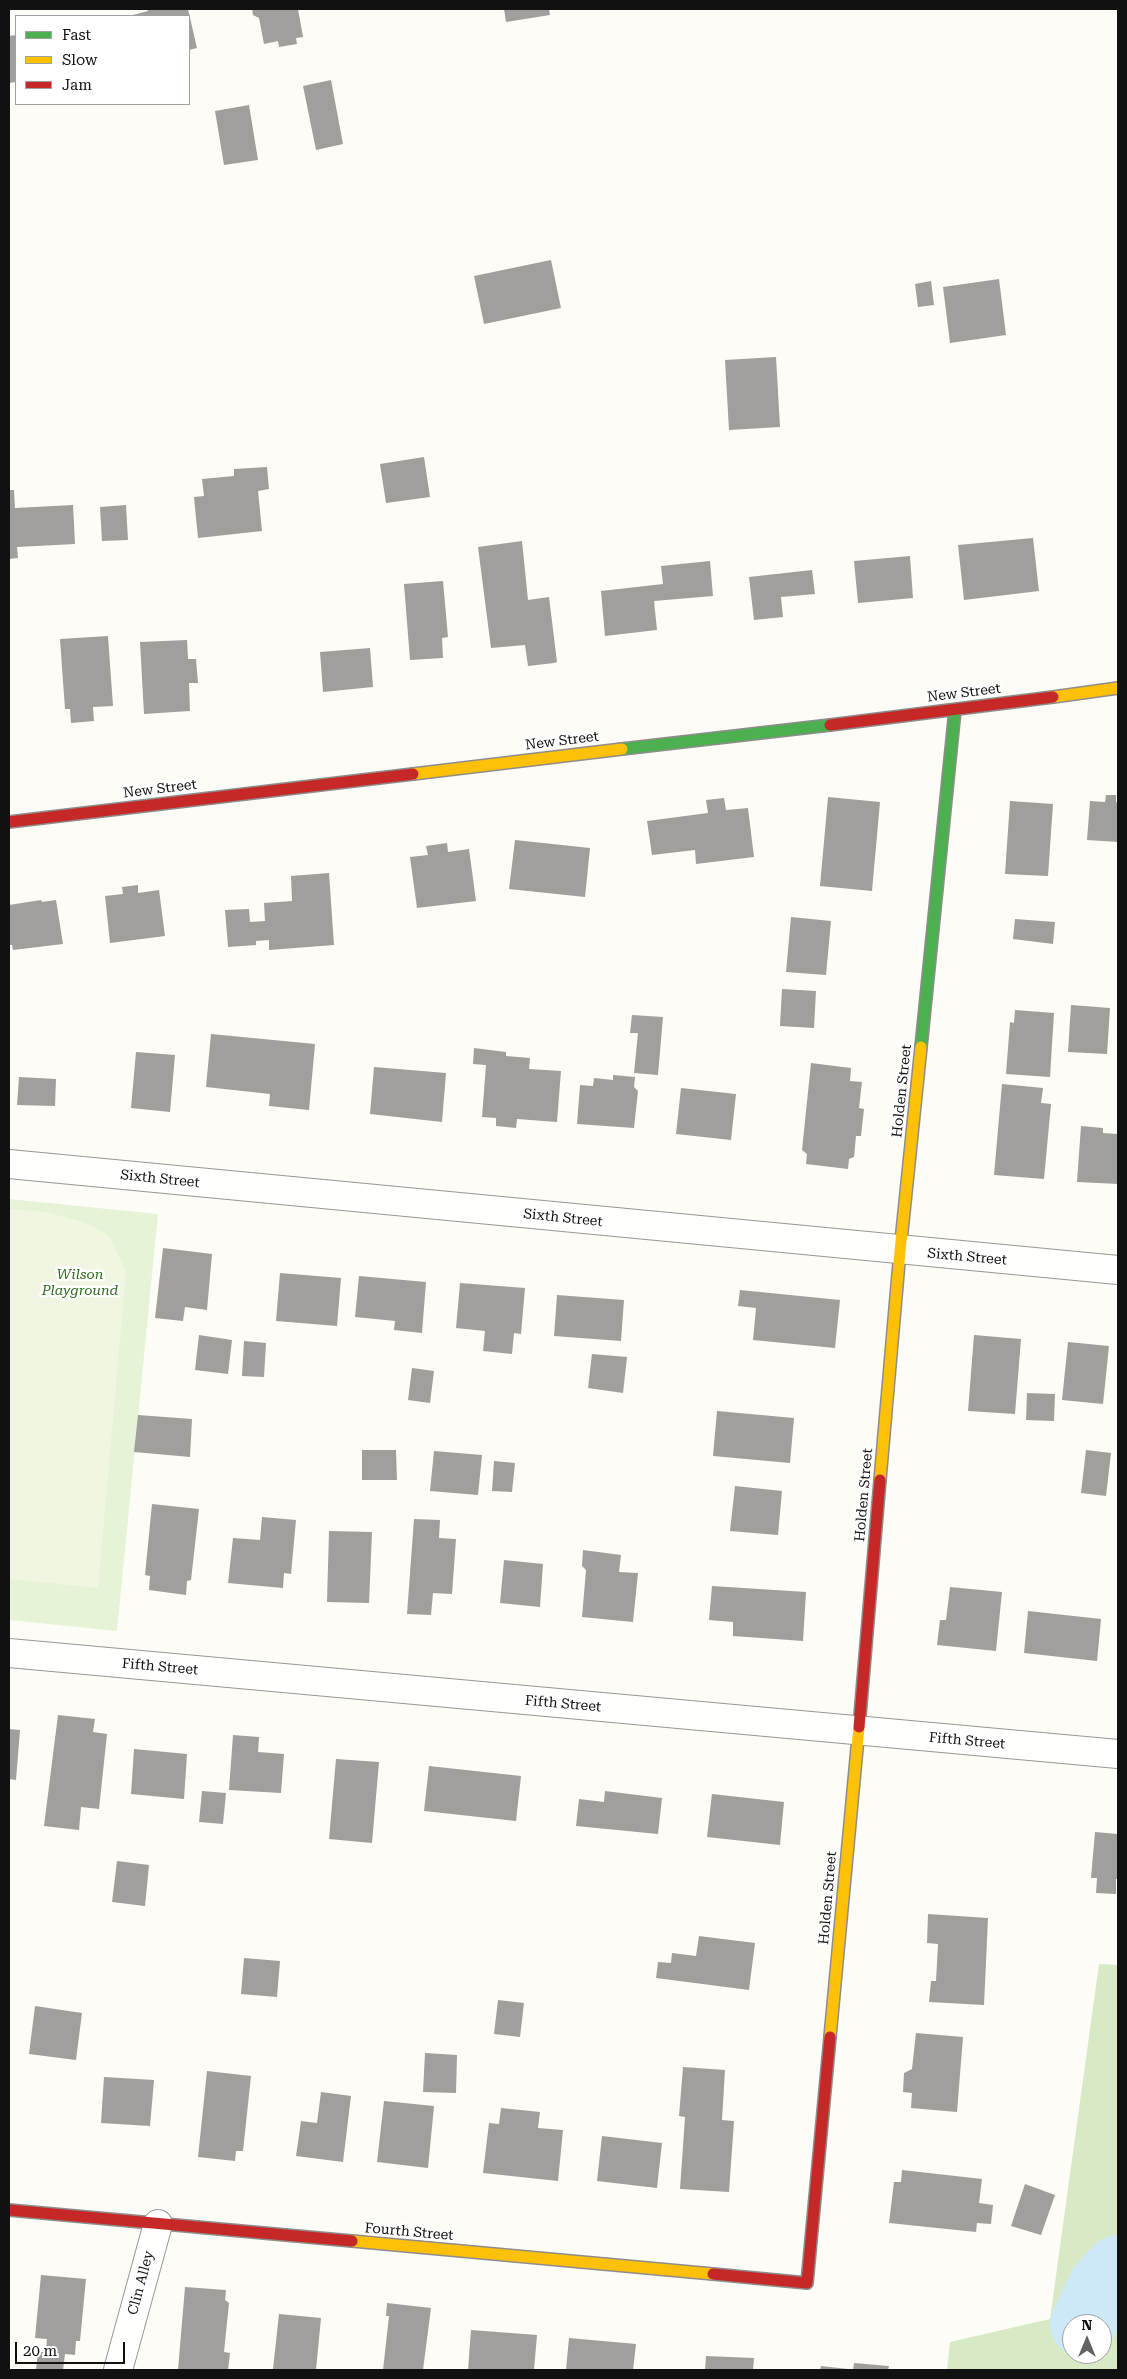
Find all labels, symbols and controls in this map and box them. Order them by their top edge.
legend [15,15,190,105]
text: Fast [62,26,91,44]
text: Slow [62,51,97,69]
text: Jam [62,76,92,94]
street label: New Street [926,680,1002,706]
street label: New Street [524,728,600,754]
street label: New Street [122,776,198,802]
street label: Holden Street [889,1043,915,1139]
street label: Sixth Street [119,1166,201,1192]
street label: Sixth Street [522,1205,604,1231]
street label: Sixth Street [927,1245,1007,1269]
park label: Wilson Playground [42,1267,118,1300]
street label: Holden Street [852,1448,876,1542]
street label: Fifth Street [121,1655,199,1679]
street label: Fifth Street [524,1692,602,1716]
street label: Fifth Street [928,1729,1006,1753]
street label: Holden Street [816,1851,840,1945]
street label: Fourth Street [364,2220,454,2244]
street label: Clin Alley [124,2249,158,2317]
north arrow [1062,2314,1112,2364]
text: N [1082,2317,1092,2333]
scale bar [18,2332,128,2364]
text: 20 m [23,2342,57,2360]

